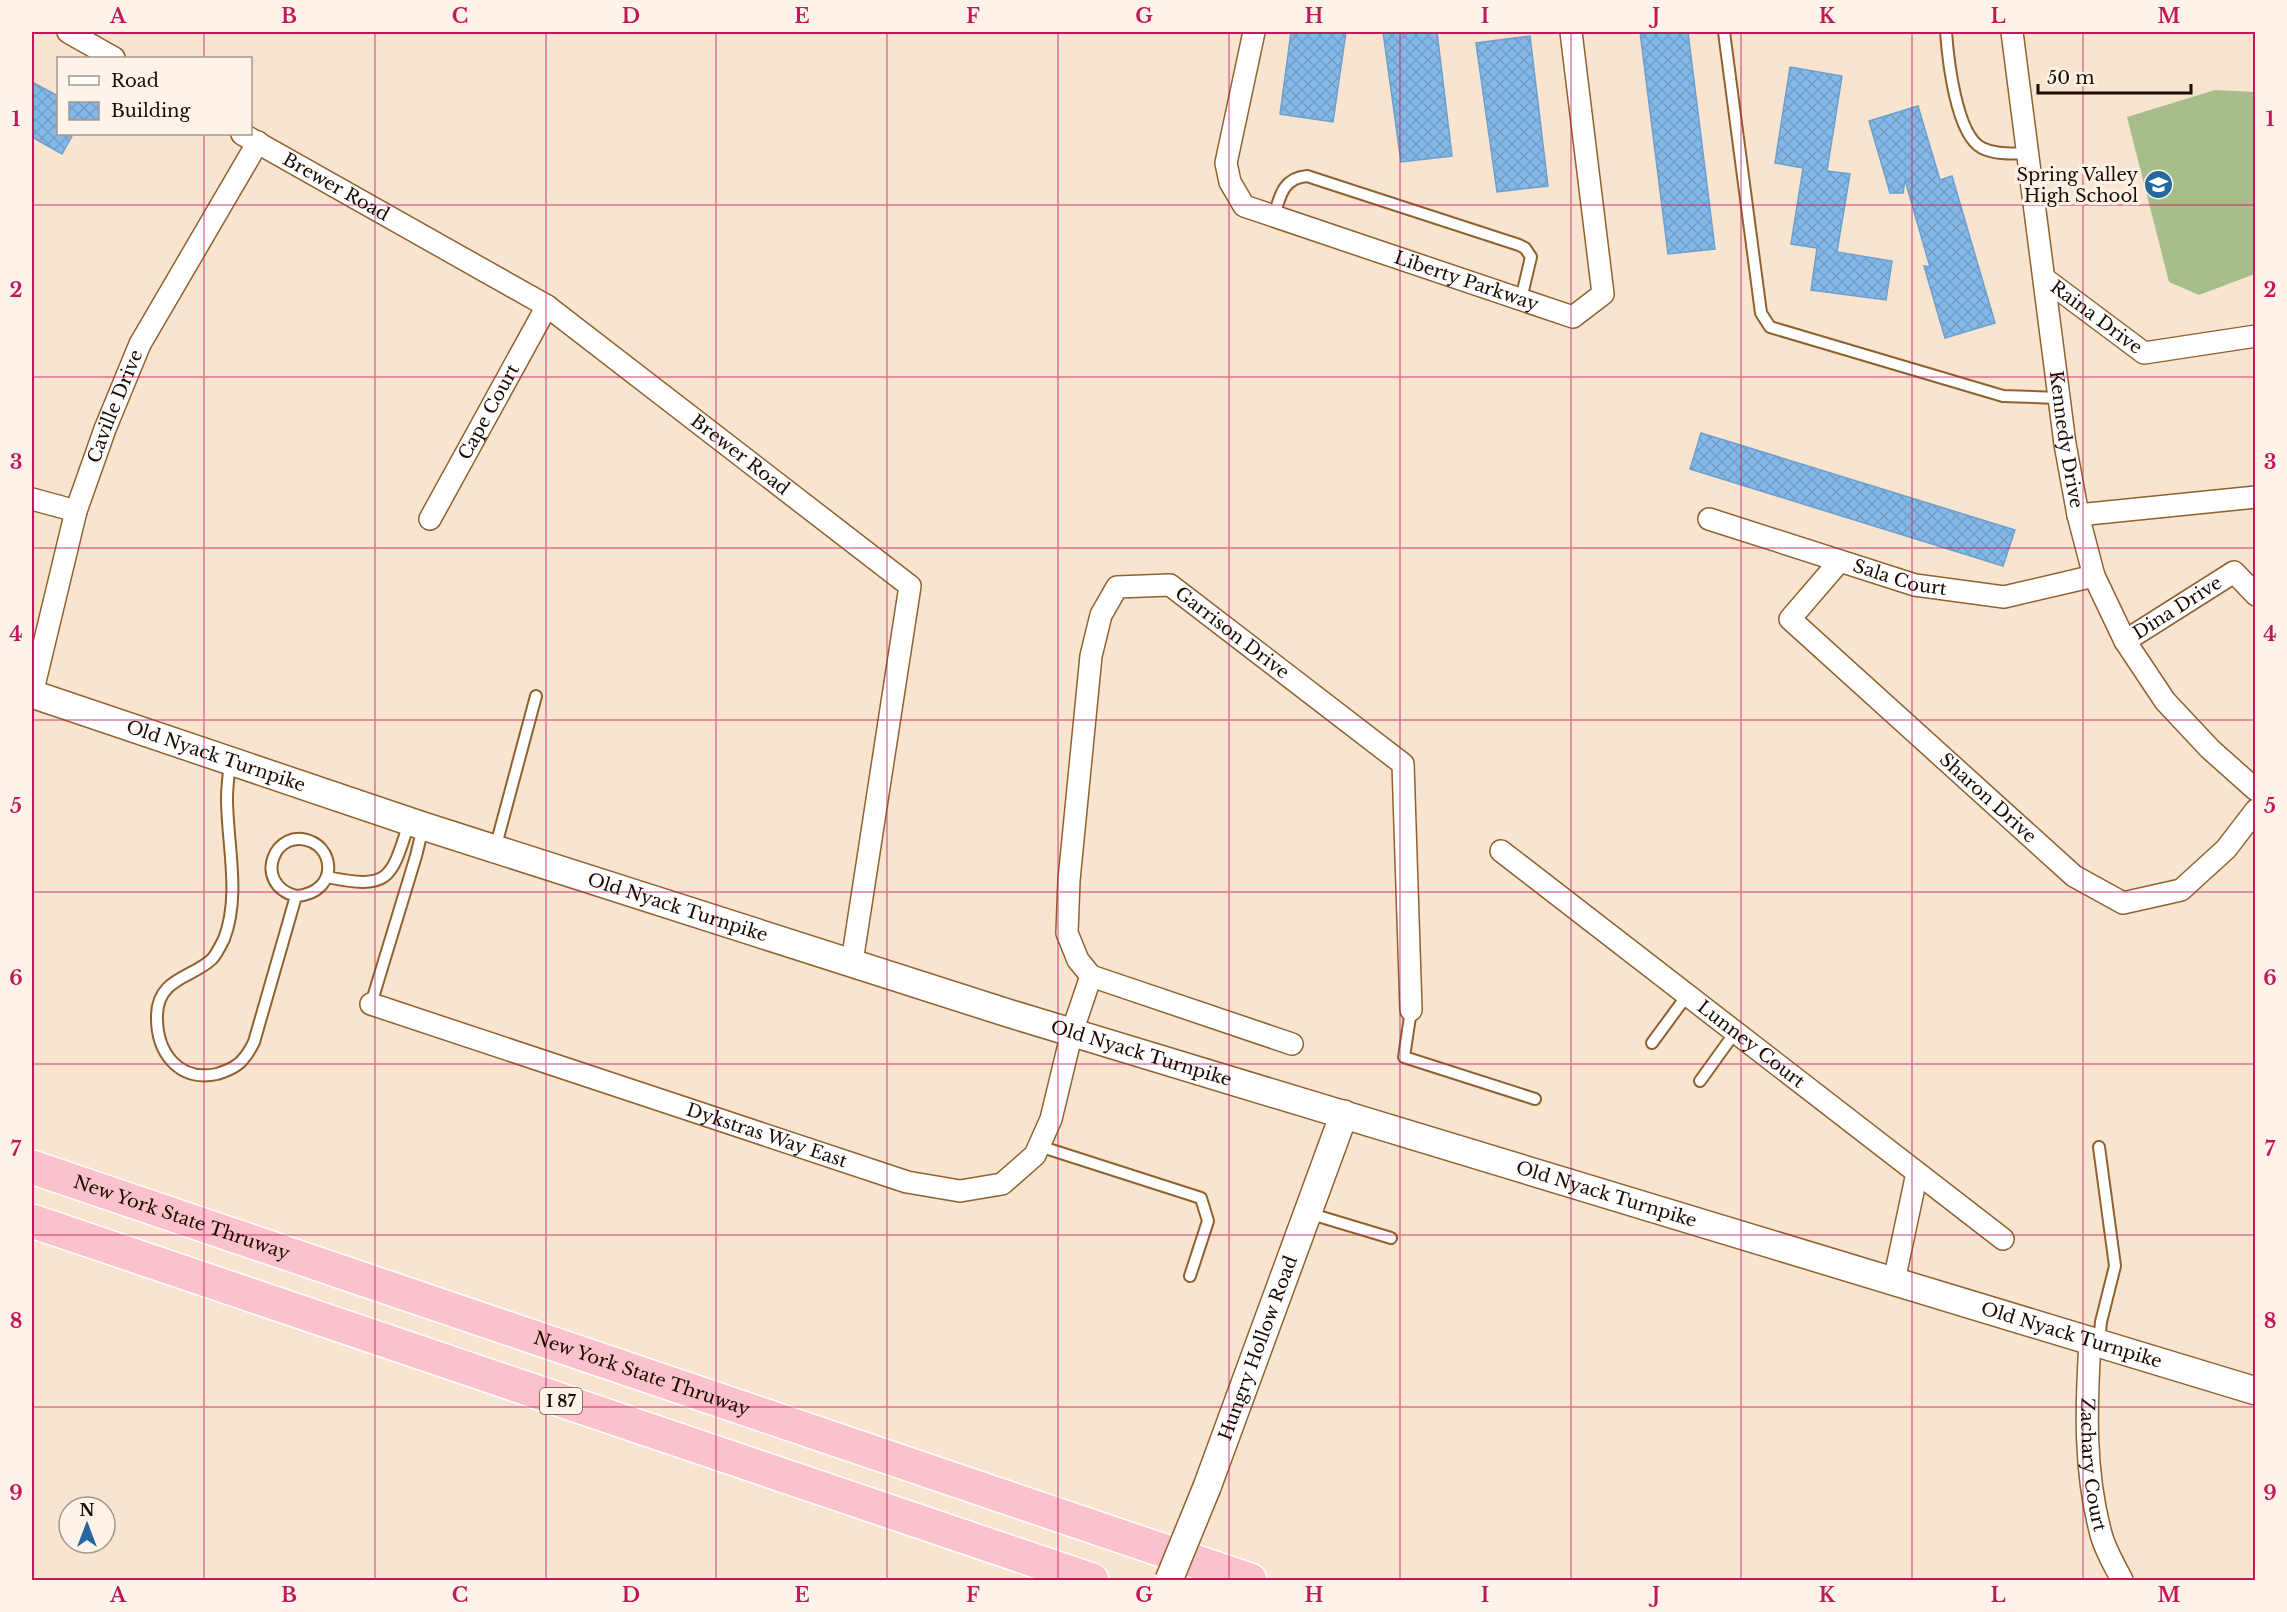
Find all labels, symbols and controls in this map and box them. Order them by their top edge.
text: A [109,4,127,28]
text: B [281,4,297,28]
text: C [452,4,468,28]
text: D [622,4,640,28]
text: E [794,4,810,28]
text: F [966,4,980,28]
text: G [1135,4,1153,28]
text: H [1305,4,1324,28]
text: I [1481,4,1489,28]
text: J [1648,4,1660,28]
text: K [1819,4,1836,28]
text: L [1990,4,2006,28]
text: M [2158,4,2181,28]
legend [57,57,252,135]
scale bar [2038,57,2191,95]
text: 50 m [2047,67,2095,89]
text: Road [111,70,159,92]
text: Building [111,100,190,122]
text: 1 [12,107,21,131]
text: 1 [2266,107,2275,131]
street label: Brewer Road [279,148,393,226]
place label: Spring Valley High School [2016,164,2138,207]
school or university icon: Spring Valley High School [2143,169,2175,201]
street label: Liberty Parkway [1391,247,1542,316]
street label: Raina Drive [2046,276,2147,359]
text: 2 [9,278,23,302]
text: 2 [2263,278,2277,302]
street label: Caville Drive [83,346,147,466]
street label: Cape Court [454,360,524,464]
street label: Kennedy Drive [2045,369,2088,510]
street label: Brewer Road [686,410,794,500]
text: 3 [10,450,22,474]
text: 3 [2264,450,2276,474]
street label: Sala Court [1850,555,1948,600]
street label: Dina Drive [2129,572,2226,644]
street label: Garrison Drive [1171,582,1294,684]
text: 4 [9,622,23,646]
text: 4 [2263,622,2277,646]
street label: Old Nyack Turnpike [123,716,308,797]
street label: Sharon Drive [1935,749,2041,848]
text: 5 [10,794,22,818]
text: 5 [2264,794,2276,818]
street label: Old Nyack Turnpike [585,868,770,946]
text: 6 [9,966,23,990]
text: 6 [2263,966,2277,990]
street label: Lunney Court [1693,996,1809,1093]
street label: Old Nyack Turnpike [1048,1016,1234,1091]
street label: Dykstras Way East [684,1099,850,1172]
text: 7 [11,1137,22,1161]
text: 7 [2265,1137,2276,1161]
street label: Old Nyack Turnpike [1513,1157,1699,1232]
street label: New York State Thruway [71,1171,293,1265]
street label: Hungry Hollow Road [1214,1253,1302,1444]
street label: Old Nyack Turnpike [1978,1297,2164,1373]
text: 8 [10,1309,22,1333]
text: 8 [2264,1309,2276,1333]
street label: New York State Thruway [531,1327,753,1421]
road number: I 87 [540,1388,582,1414]
street label: Zachary Court [2076,1398,2111,1534]
text: 9 [9,1481,23,1505]
text: 9 [2263,1481,2277,1505]
north arrow [57,1495,117,1555]
text: N [79,1500,95,1520]
text: A [109,1583,127,1607]
text: B [281,1583,297,1607]
text: C [452,1583,468,1607]
text: D [622,1583,640,1607]
text: E [794,1583,810,1607]
text: F [966,1583,980,1607]
text: G [1135,1583,1153,1607]
text: H [1305,1583,1324,1607]
text: I [1481,1583,1489,1607]
text: J [1648,1583,1660,1607]
text: K [1819,1583,1836,1607]
text: L [1990,1583,2006,1607]
text: M [2158,1583,2181,1607]

